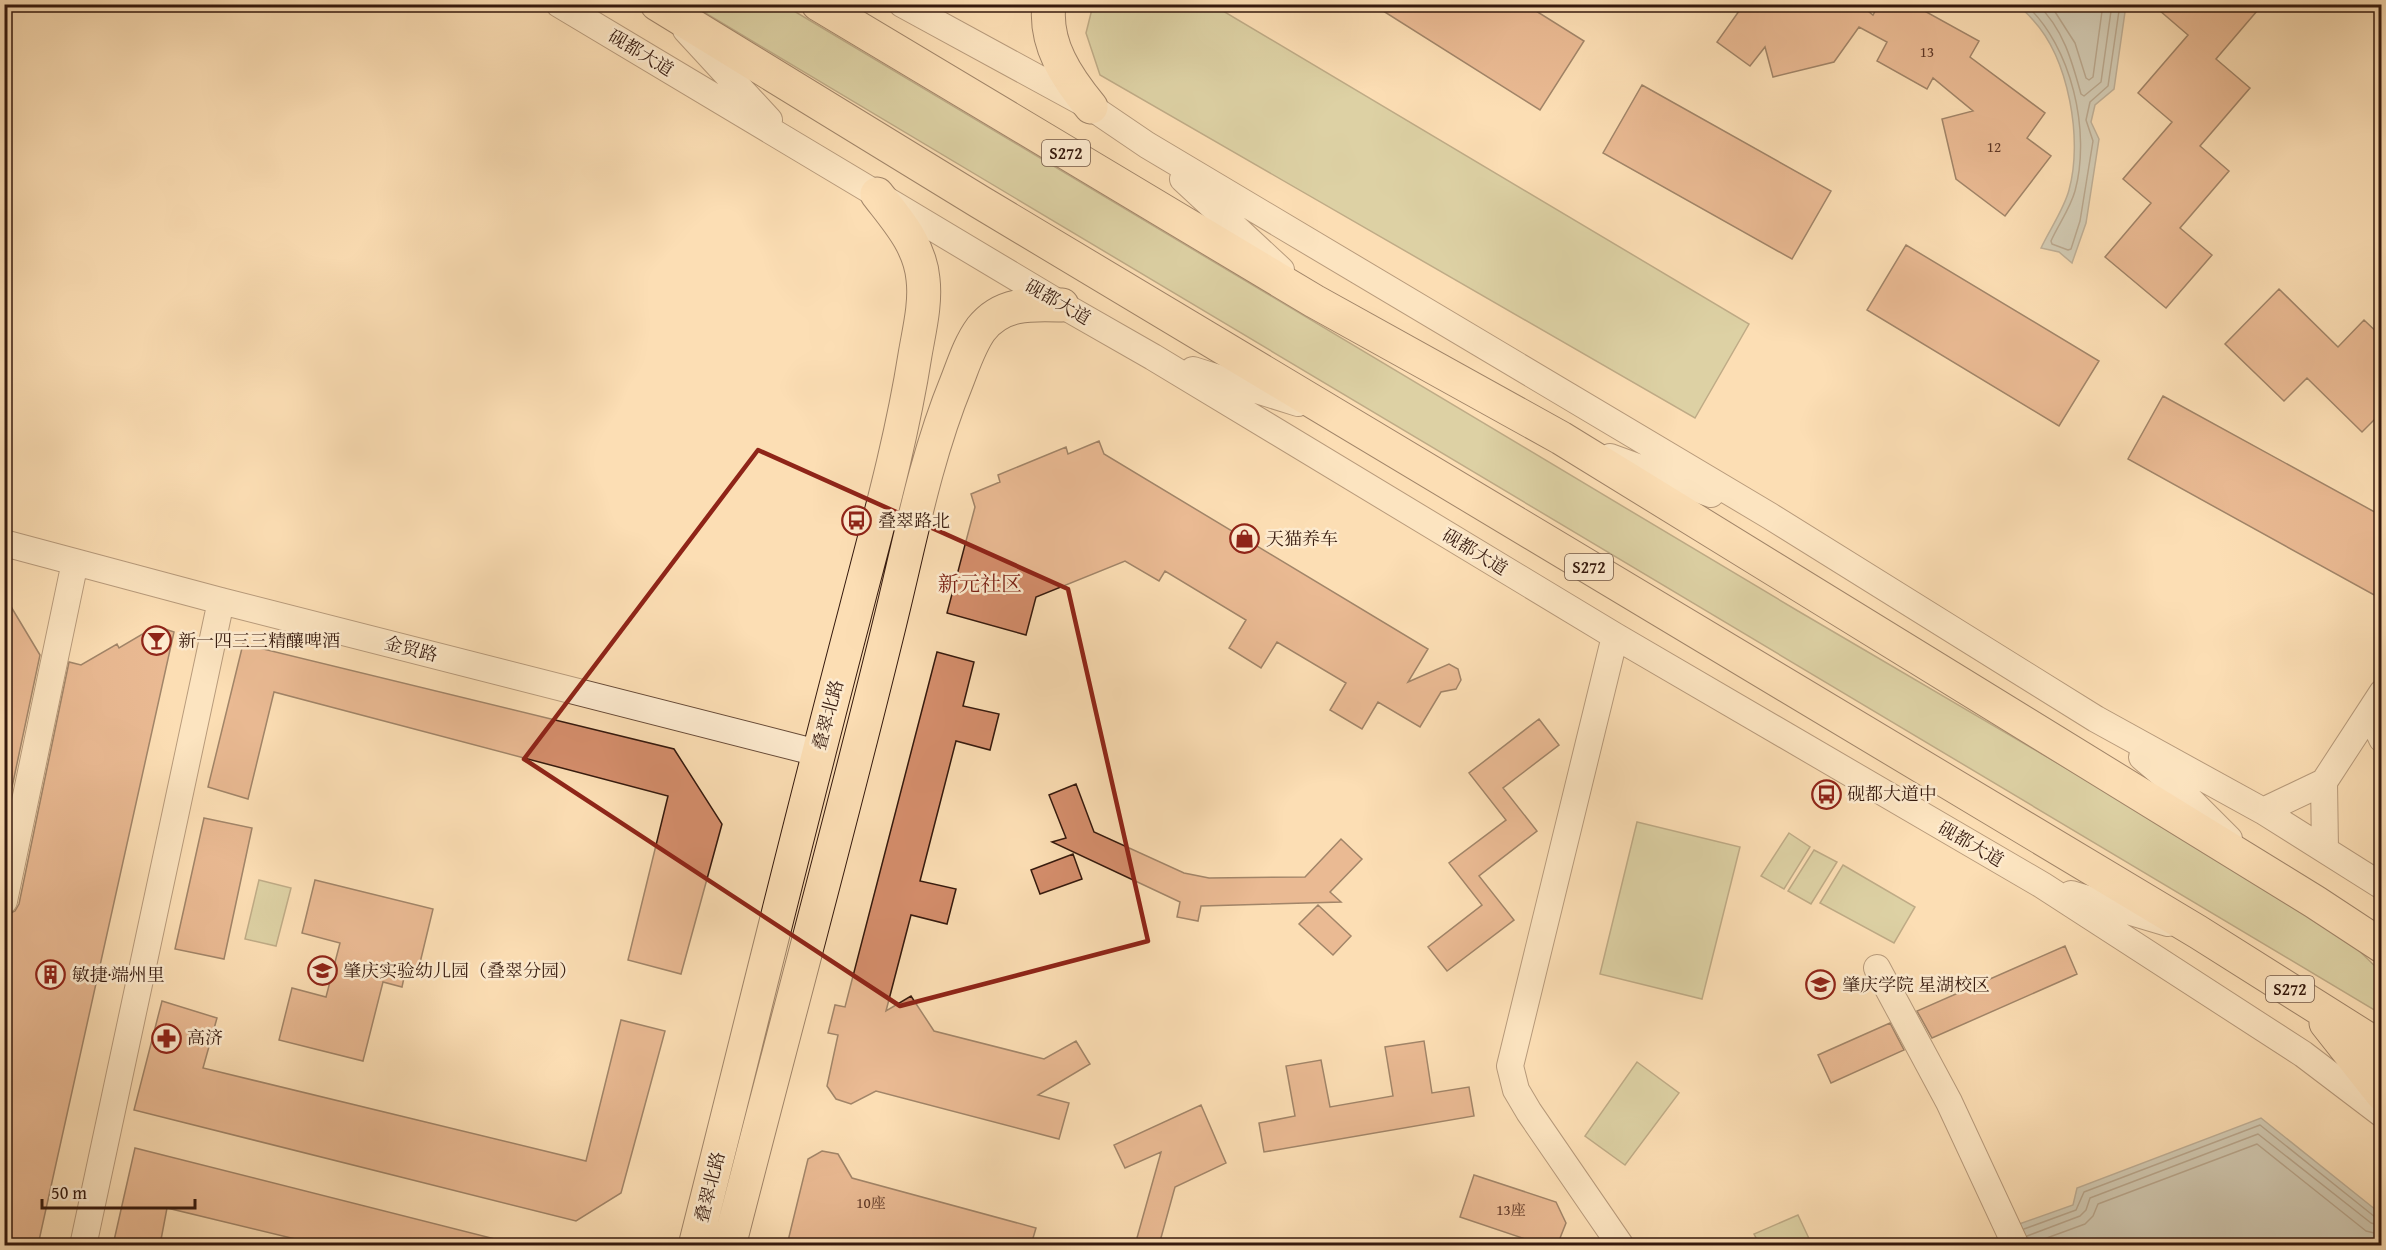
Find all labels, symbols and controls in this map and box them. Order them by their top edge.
street label: 砚都大道 [603,22,679,83]
house number: 13 [1920,41,1934,62]
house number: 12 [1987,136,2001,157]
road number: S272 [1042,140,1090,166]
street label: 砚都大道 [1020,272,1096,331]
bus stop icon: 叠翠路北 [841,505,873,537]
place label: 叠翠路北 [878,507,950,534]
street label: 砚都大道 [1437,521,1513,582]
shop icon: 天猫养车 [1229,523,1261,555]
place label: 天猫养车 [1266,525,1338,552]
road number: S272 [1565,554,1613,580]
district label: 新元社区 [938,568,1022,599]
bar icon: 新一四三三精釀啤酒 [141,625,173,657]
place label: 新一四三三精釀啤酒 [178,627,340,654]
street label: 金贸路 [382,629,441,668]
street label: 叠翠北路 [805,677,850,753]
bus stop icon: 砚都大道中 [1810,778,1842,810]
place label: 砚都大道中 [1847,780,1937,807]
street label: 砚都大道 [1933,814,2009,873]
school or university icon: 肇庆实验幼儿园（叠翠分园） [306,955,338,987]
place label: 肇庆实验幼儿园（叠翠分园） [343,957,577,984]
building icon: 敏捷·端州里 [35,959,67,991]
place label: 敏捷·端州里 [72,961,165,988]
school or university icon: 肇庆学院 星湖校区 [1805,969,1837,1001]
place label: 肇庆学院 星湖校区 [1842,971,1990,998]
road number: S272 [2266,976,2314,1002]
pharmacy icon: 高济 [150,1022,182,1054]
place label: 高济 [187,1024,223,1051]
street label: 叠翠北路 [688,1149,731,1225]
scale bar [42,1172,195,1210]
text: 50 m [51,1179,87,1206]
house number: 10座 [856,1192,886,1213]
house number: 13座 [1496,1199,1526,1220]

